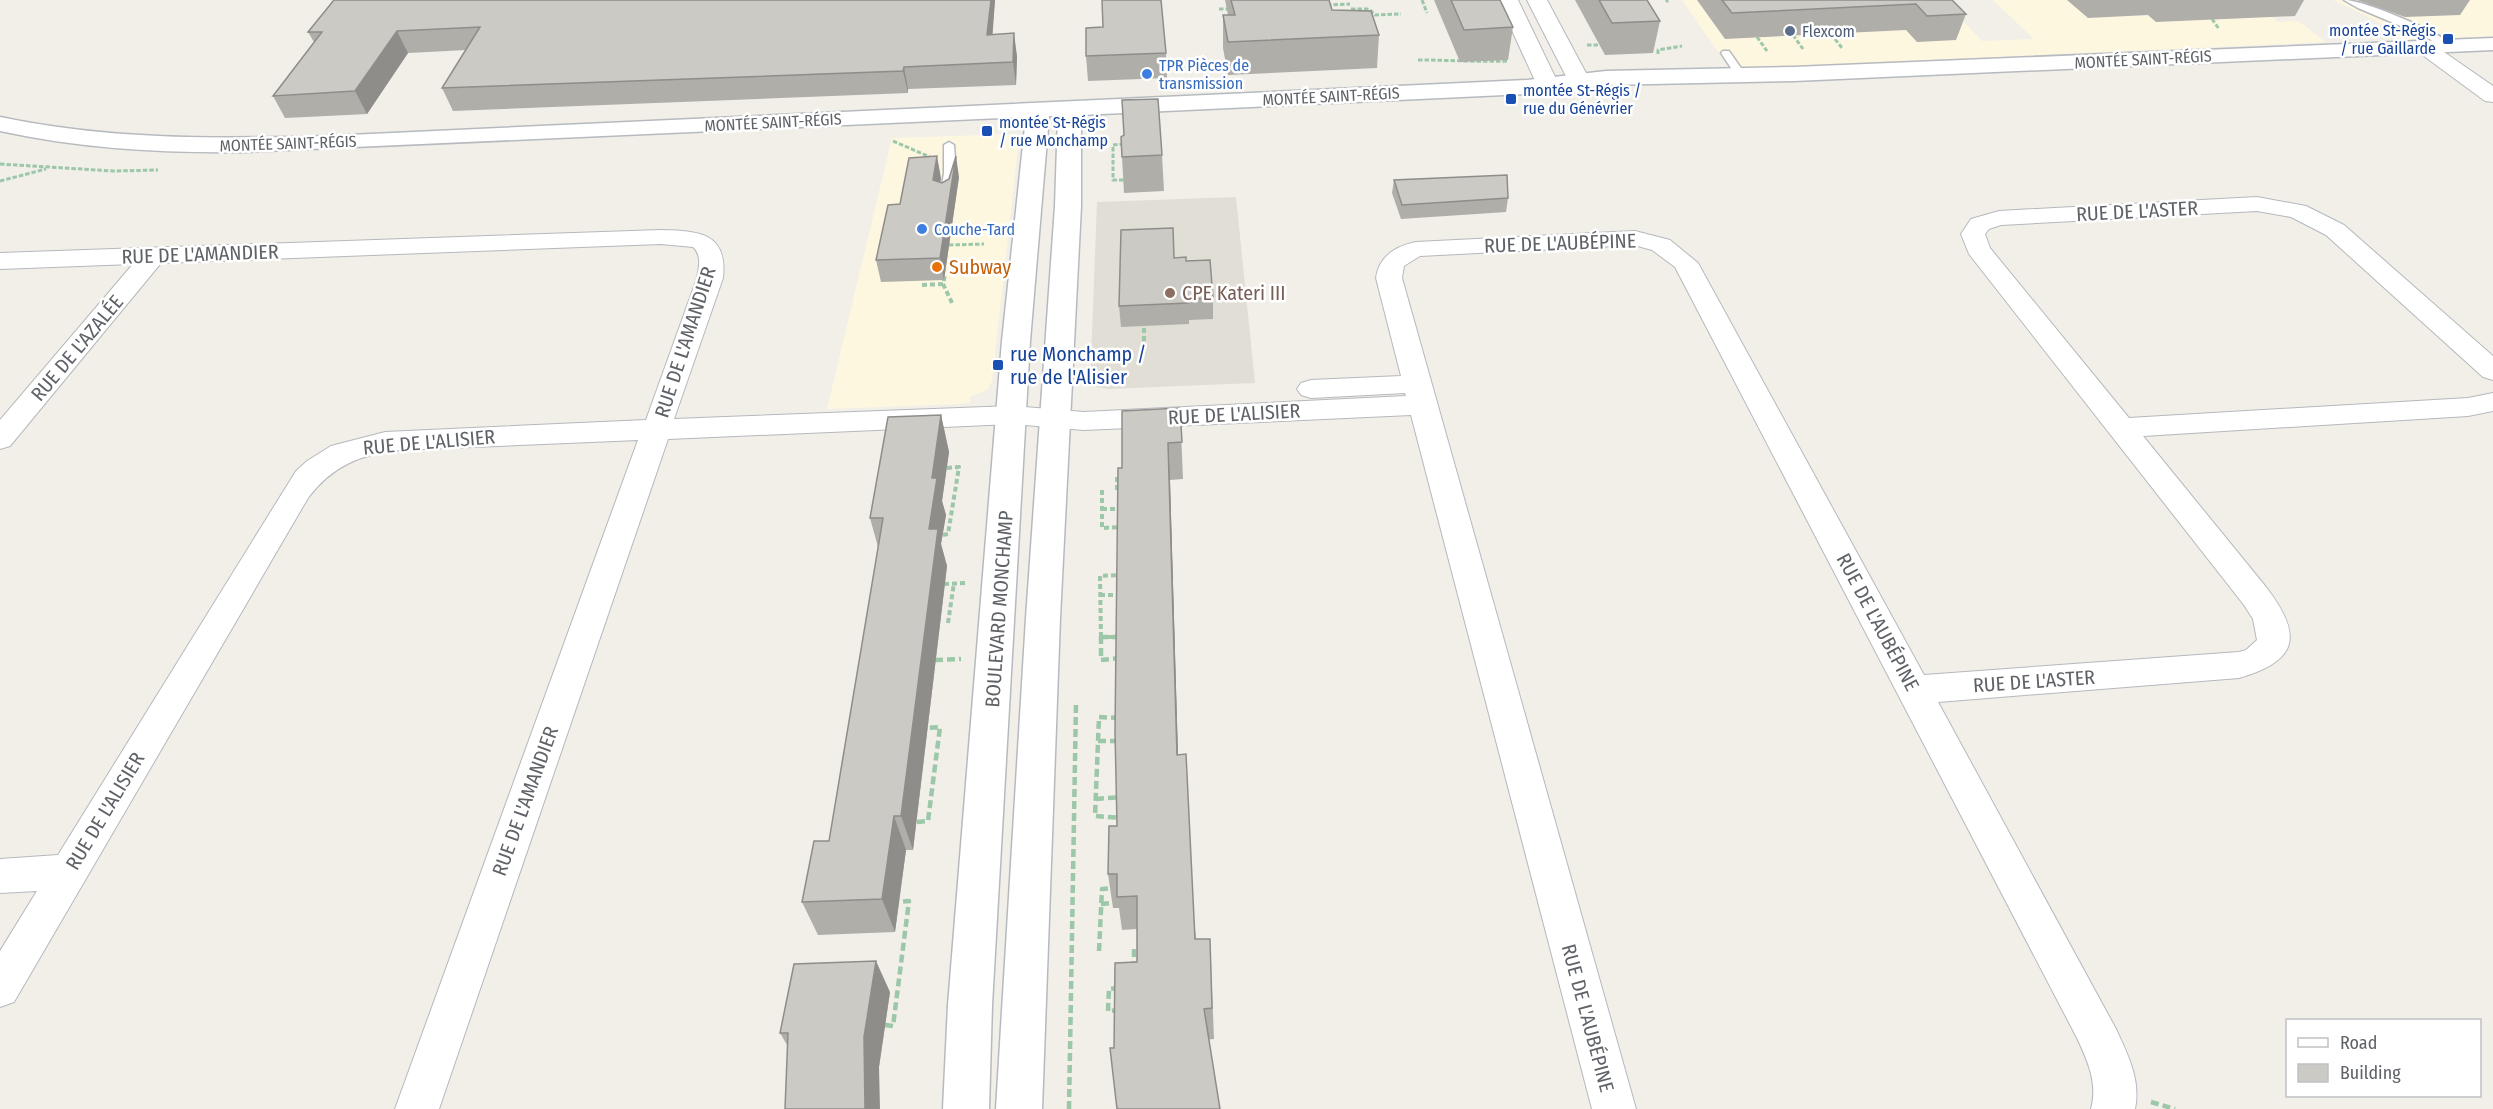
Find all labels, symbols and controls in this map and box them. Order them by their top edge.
place label: montée St-Régis / rue Gaillarde [2329,21,2436,58]
place label: Flexcom [1802,22,1855,41]
marker: Flexcom [1783,24,1797,38]
marker: montée St-Régis / rue Gaillarde [2441,32,2455,46]
street label: MONTÉE SAINT-RÉGIS [2074,46,2212,73]
place label: TPR Pièces de transmission [1159,56,1249,93]
marker: TPR Pièces de transmission [1140,67,1154,81]
place label: montée St-Régis / rue du Génévrier [1523,81,1641,118]
street label: MONTÉE SAINT-RÉGIS [1262,83,1400,110]
marker: montée St-Régis / rue du Génévrier [1504,92,1518,106]
street label: MONTÉE SAINT-RÉGIS [704,109,842,136]
place label: montée St-Régis / rue Monchamp [999,113,1108,150]
marker: montée St-Régis / rue Monchamp [980,124,994,138]
street label: MONTÉE SAINT-RÉGIS [219,132,357,155]
street label: RUE DE L'ASTER [2075,196,2199,226]
place label: Couche-Tard [934,220,1015,239]
marker: Couche-Tard [915,222,929,236]
street label: RUE DE L'AUBÉPINE [1484,228,1636,258]
street label: RUE DE L'AMANDIER [121,239,279,269]
place label: Subway [949,255,1011,279]
marker: Subway [930,260,944,274]
street label: RUE DE L'AMANDIER [649,263,721,420]
place label: CPE Kateri III [1182,281,1286,305]
marker: CPE Kateri III [1163,286,1177,300]
street label: RUE DE L'AZALÉE [26,290,128,406]
place label: rue Monchamp / rue de l'Alisier [1010,342,1146,389]
marker: rue Monchamp / rue de l'Alisier [991,358,1005,372]
street label: RUE DE L'ALISIER [1167,399,1301,429]
street label: RUE DE L'ALISIER [362,424,496,460]
street label: BOULEVARD MONCHAMP [980,510,1018,708]
street label: RUE DE L'AUBÉPINE [1832,549,1924,695]
street label: RUE DE L'ASTER [1972,665,2096,697]
street label: RUE DE L'AMANDIER [487,723,563,879]
street label: RUE DE L'ALISIER [61,748,149,874]
street label: RUE DE L'AUBÉPINE [1557,941,1619,1095]
legend [2286,1019,2481,1097]
text: Road [2340,1032,2377,1054]
text: Building [2340,1062,2401,1084]

